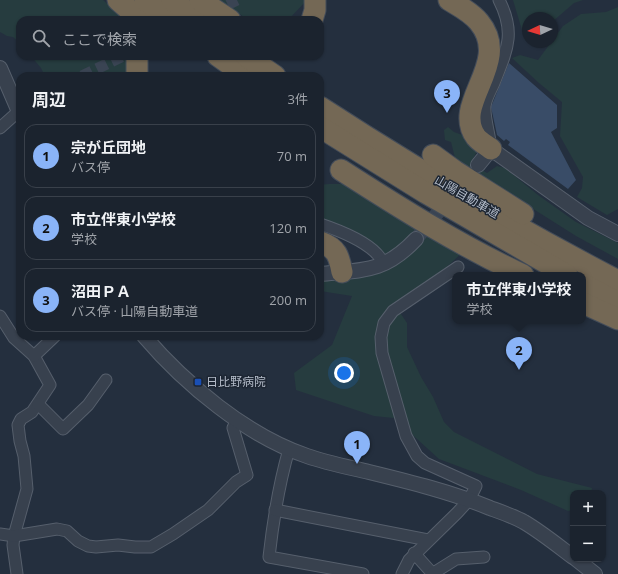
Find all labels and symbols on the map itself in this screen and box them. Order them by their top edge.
north arrow [522,12,558,48]
pin: 3 [434,80,460,113]
street label: 山陽自動車道 [432,171,503,222]
pin: 2 [506,337,532,370]
your location [334,363,354,383]
place label: 日比野病院 [206,373,266,390]
marker: 日比野病院 [193,377,203,387]
pin: 1 [344,431,370,464]

